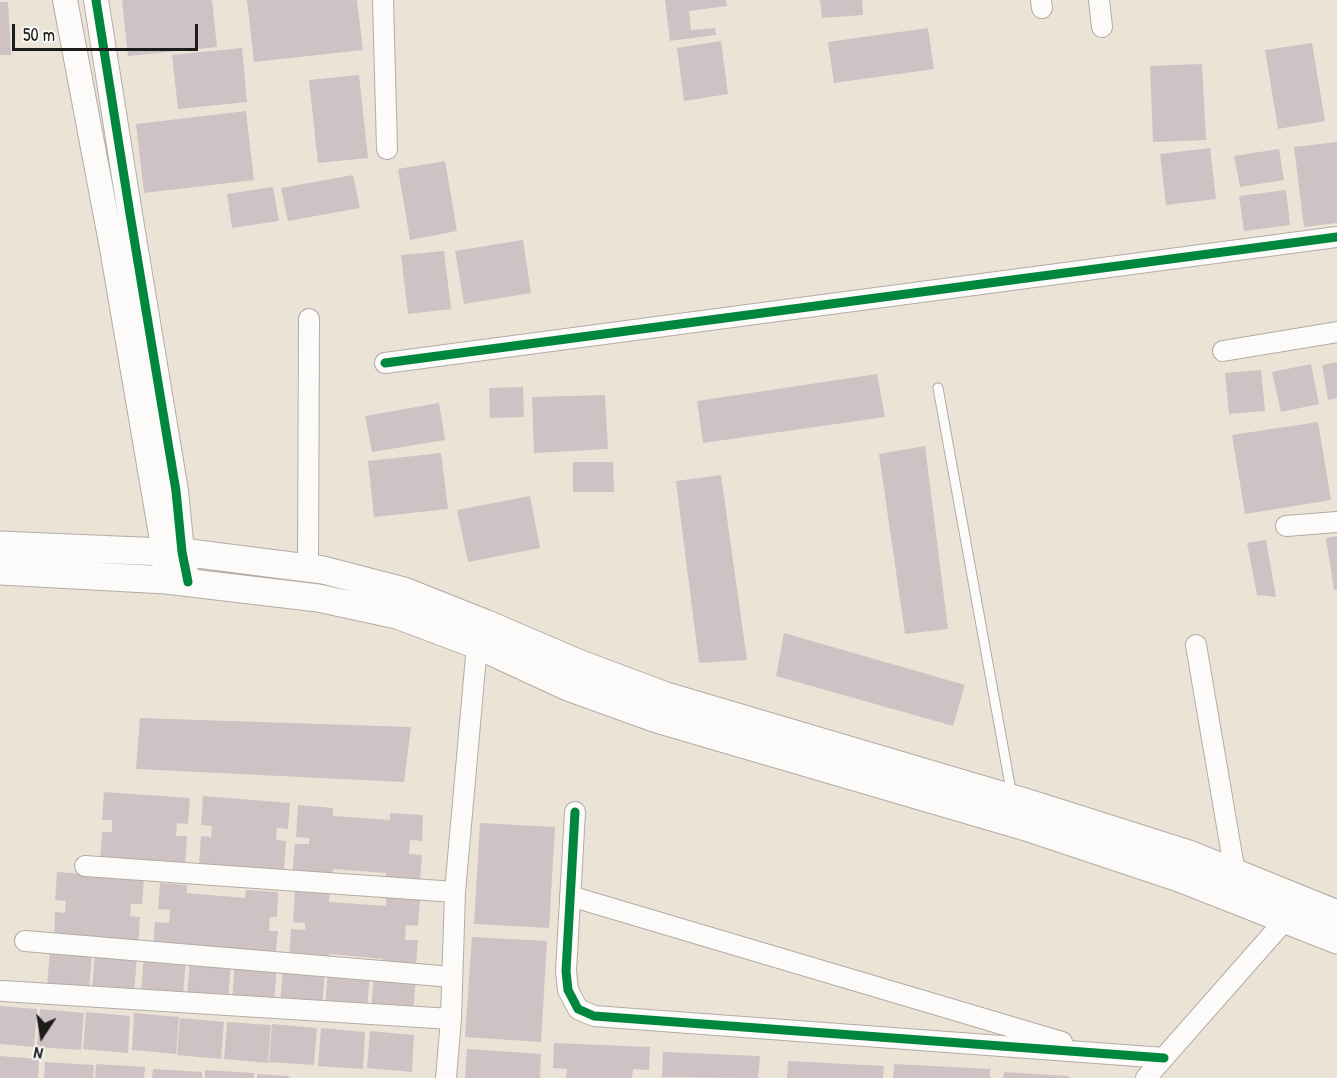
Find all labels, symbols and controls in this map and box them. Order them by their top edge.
scale bar [15,12,201,50]
text: 50 m [23,22,55,47]
north arrow [12,1006,72,1066]
text: N [32,1042,45,1065]

